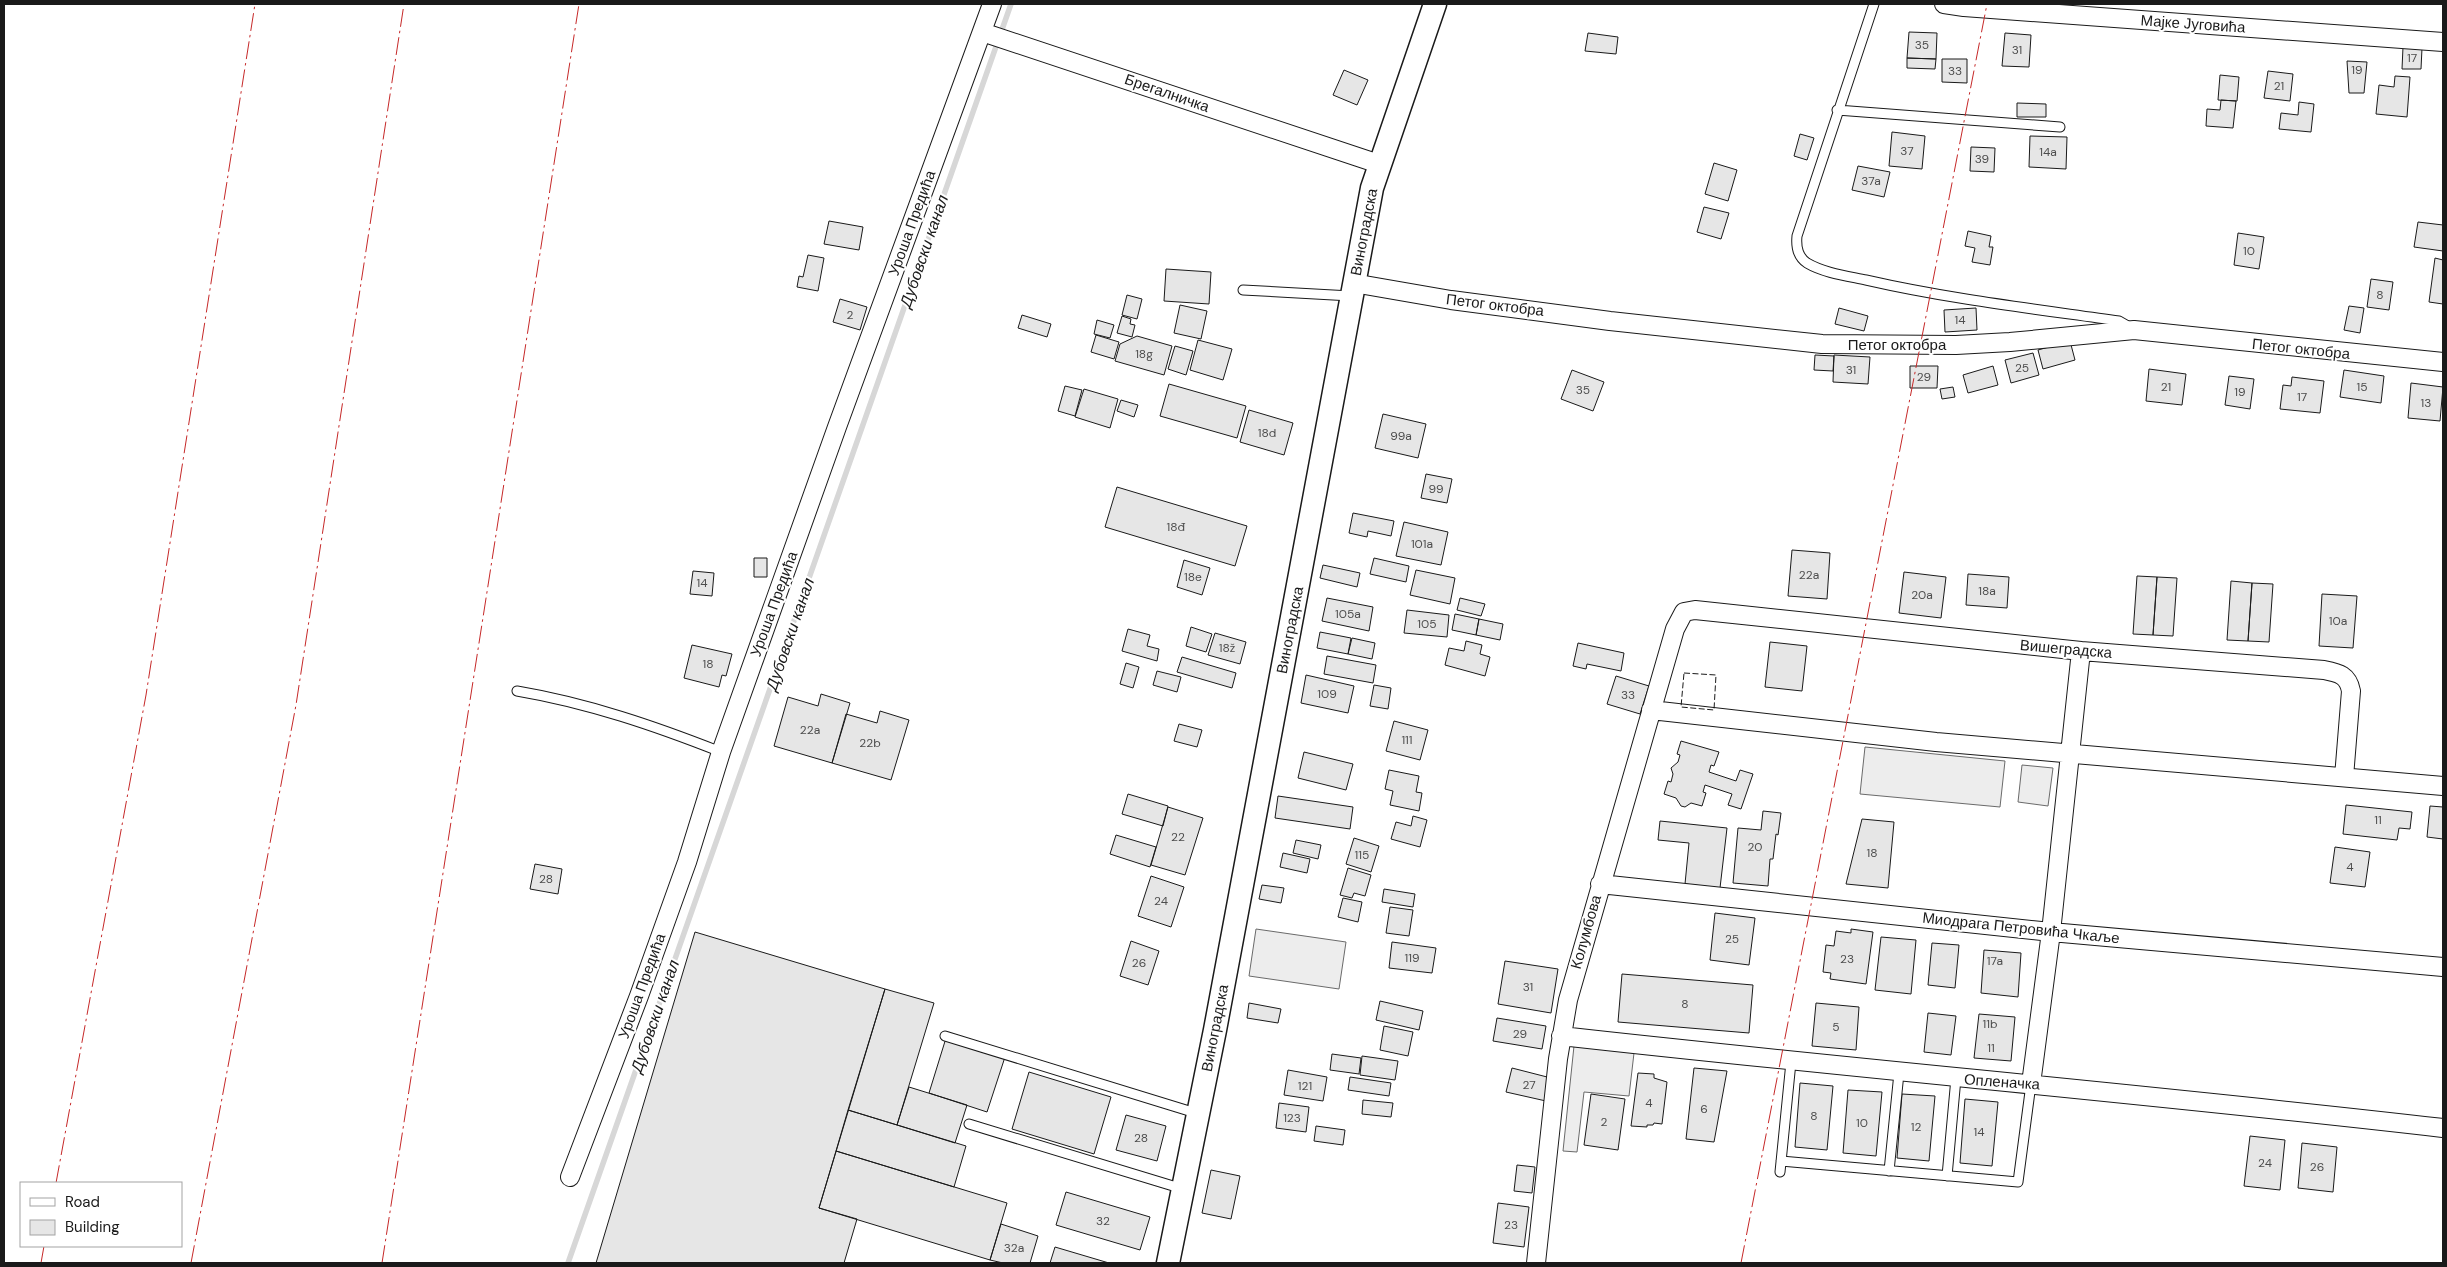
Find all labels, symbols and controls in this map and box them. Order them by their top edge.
street label: Мајке Југовића [2140,10,2247,38]
house number: 35 [1915,37,1929,53]
house number: 31 [2012,42,2022,58]
house number: 17 [2407,50,2417,66]
house number: 19 [2351,62,2363,78]
house number: 33 [1948,63,1962,79]
street label: Брегалничка [1122,69,1213,117]
house number: 21 [2274,78,2284,94]
house number: 37 [1900,143,1914,159]
house number: 14a [2039,144,2057,160]
house number: 39 [1975,151,1989,167]
street label: Уроша Предића [884,167,941,279]
house number: 37a [1861,173,1881,189]
street label: Виноградска [1346,186,1382,277]
water label: Дубовски канал [894,192,953,312]
house number: 10 [2243,243,2255,259]
house number: 8 [2376,287,2384,303]
street label: Петог октобра [1445,289,1546,321]
house number: 2 [847,307,854,323]
house number: 14 [1954,312,1966,328]
street label: Петог октобра [2251,334,2352,364]
street label: Петог октобра [1848,335,1947,355]
house number: 18g [1135,346,1153,362]
house number: 25 [2015,360,2029,376]
house number: 31 [1846,362,1856,378]
house number: 29 [1917,369,1931,385]
house number: 21 [2161,379,2171,395]
house number: 15 [2356,379,2368,395]
house number: 35 [1576,382,1590,398]
house number: 19 [2234,384,2246,400]
house number: 17 [2297,389,2307,405]
house number: 13 [2421,395,2431,411]
house number: 18d [1258,425,1276,441]
house number: 99a [1390,428,1412,444]
house number: 99 [1428,481,1444,497]
house number: 18đ [1166,519,1186,535]
house number: 101a [1411,536,1433,552]
street label: Уроша Предића [746,548,803,660]
house number: 22a [1799,567,1819,583]
house number: 18e [1184,569,1202,585]
house number: 14 [696,575,708,591]
water label: Дубовски канал [760,575,819,695]
house number: 18a [1978,583,1996,599]
street label: Виноградска [1272,584,1308,675]
house number: 20a [1911,587,1933,603]
house number: 105a [1335,606,1361,622]
house number: 10a [2329,613,2347,629]
house number: 105 [1417,616,1437,632]
street label: Вишеградска [2019,635,2114,663]
house number: 18ž [1219,640,1235,656]
house number: 18 [702,656,714,672]
house number: 109 [1317,686,1337,702]
house number: 33 [1621,687,1635,703]
house number: 22a [800,722,820,738]
house number: 111 [1401,732,1413,748]
house number: 22b [859,735,881,751]
house number: 11 [2374,812,2382,828]
house number: 22 [1171,829,1185,845]
house number: 20 [1747,839,1763,855]
house number: 18 [1866,845,1878,861]
house number: 115 [1355,847,1369,863]
house number: 4 [2346,859,2354,875]
house number: 28 [539,871,553,887]
street label: Колумбова [1566,892,1606,971]
house number: 24 [1154,893,1168,909]
street label: Миодрага Петровића Чкаље [1921,908,2121,948]
street label: Уроша Предића [614,930,671,1042]
house number: 25 [1725,931,1739,947]
house number: 119 [1404,950,1420,966]
house number: 23 [1840,951,1854,967]
house number: 17a [1987,953,2003,969]
house number: 26 [1132,955,1146,971]
water label: Дубовски канал [625,957,684,1077]
house number: 31 [1523,979,1533,995]
street label: Виноградска [1197,982,1233,1073]
house number: 8 [1681,996,1689,1012]
house number: 11b [1982,1016,1998,1032]
house number: 5 [1832,1019,1840,1035]
house number: 29 [1513,1026,1527,1042]
house number: 11 [1987,1040,1995,1056]
street label: Опленачка [1963,1069,2041,1095]
house number: 27 [1522,1077,1536,1093]
house number: 121 [1298,1078,1312,1094]
house number: 4 [1645,1095,1653,1111]
house number: 6 [1700,1101,1708,1117]
house number: 8 [1810,1108,1818,1124]
house number: 123 [1283,1110,1301,1126]
house number: 2 [1601,1114,1608,1130]
house number: 10 [1856,1115,1868,1131]
house number: 12 [1911,1119,1921,1135]
house number: 14 [1973,1124,1985,1140]
house number: 28 [1134,1130,1148,1146]
house number: 24 [2258,1155,2272,1171]
house number: 26 [2310,1159,2324,1175]
legend [20,1182,182,1247]
text: Road [65,1192,100,1212]
house number: 32 [1096,1213,1110,1229]
text: Building [65,1217,120,1237]
house number: 23 [1504,1217,1518,1233]
house number: 32a [1004,1240,1024,1256]

